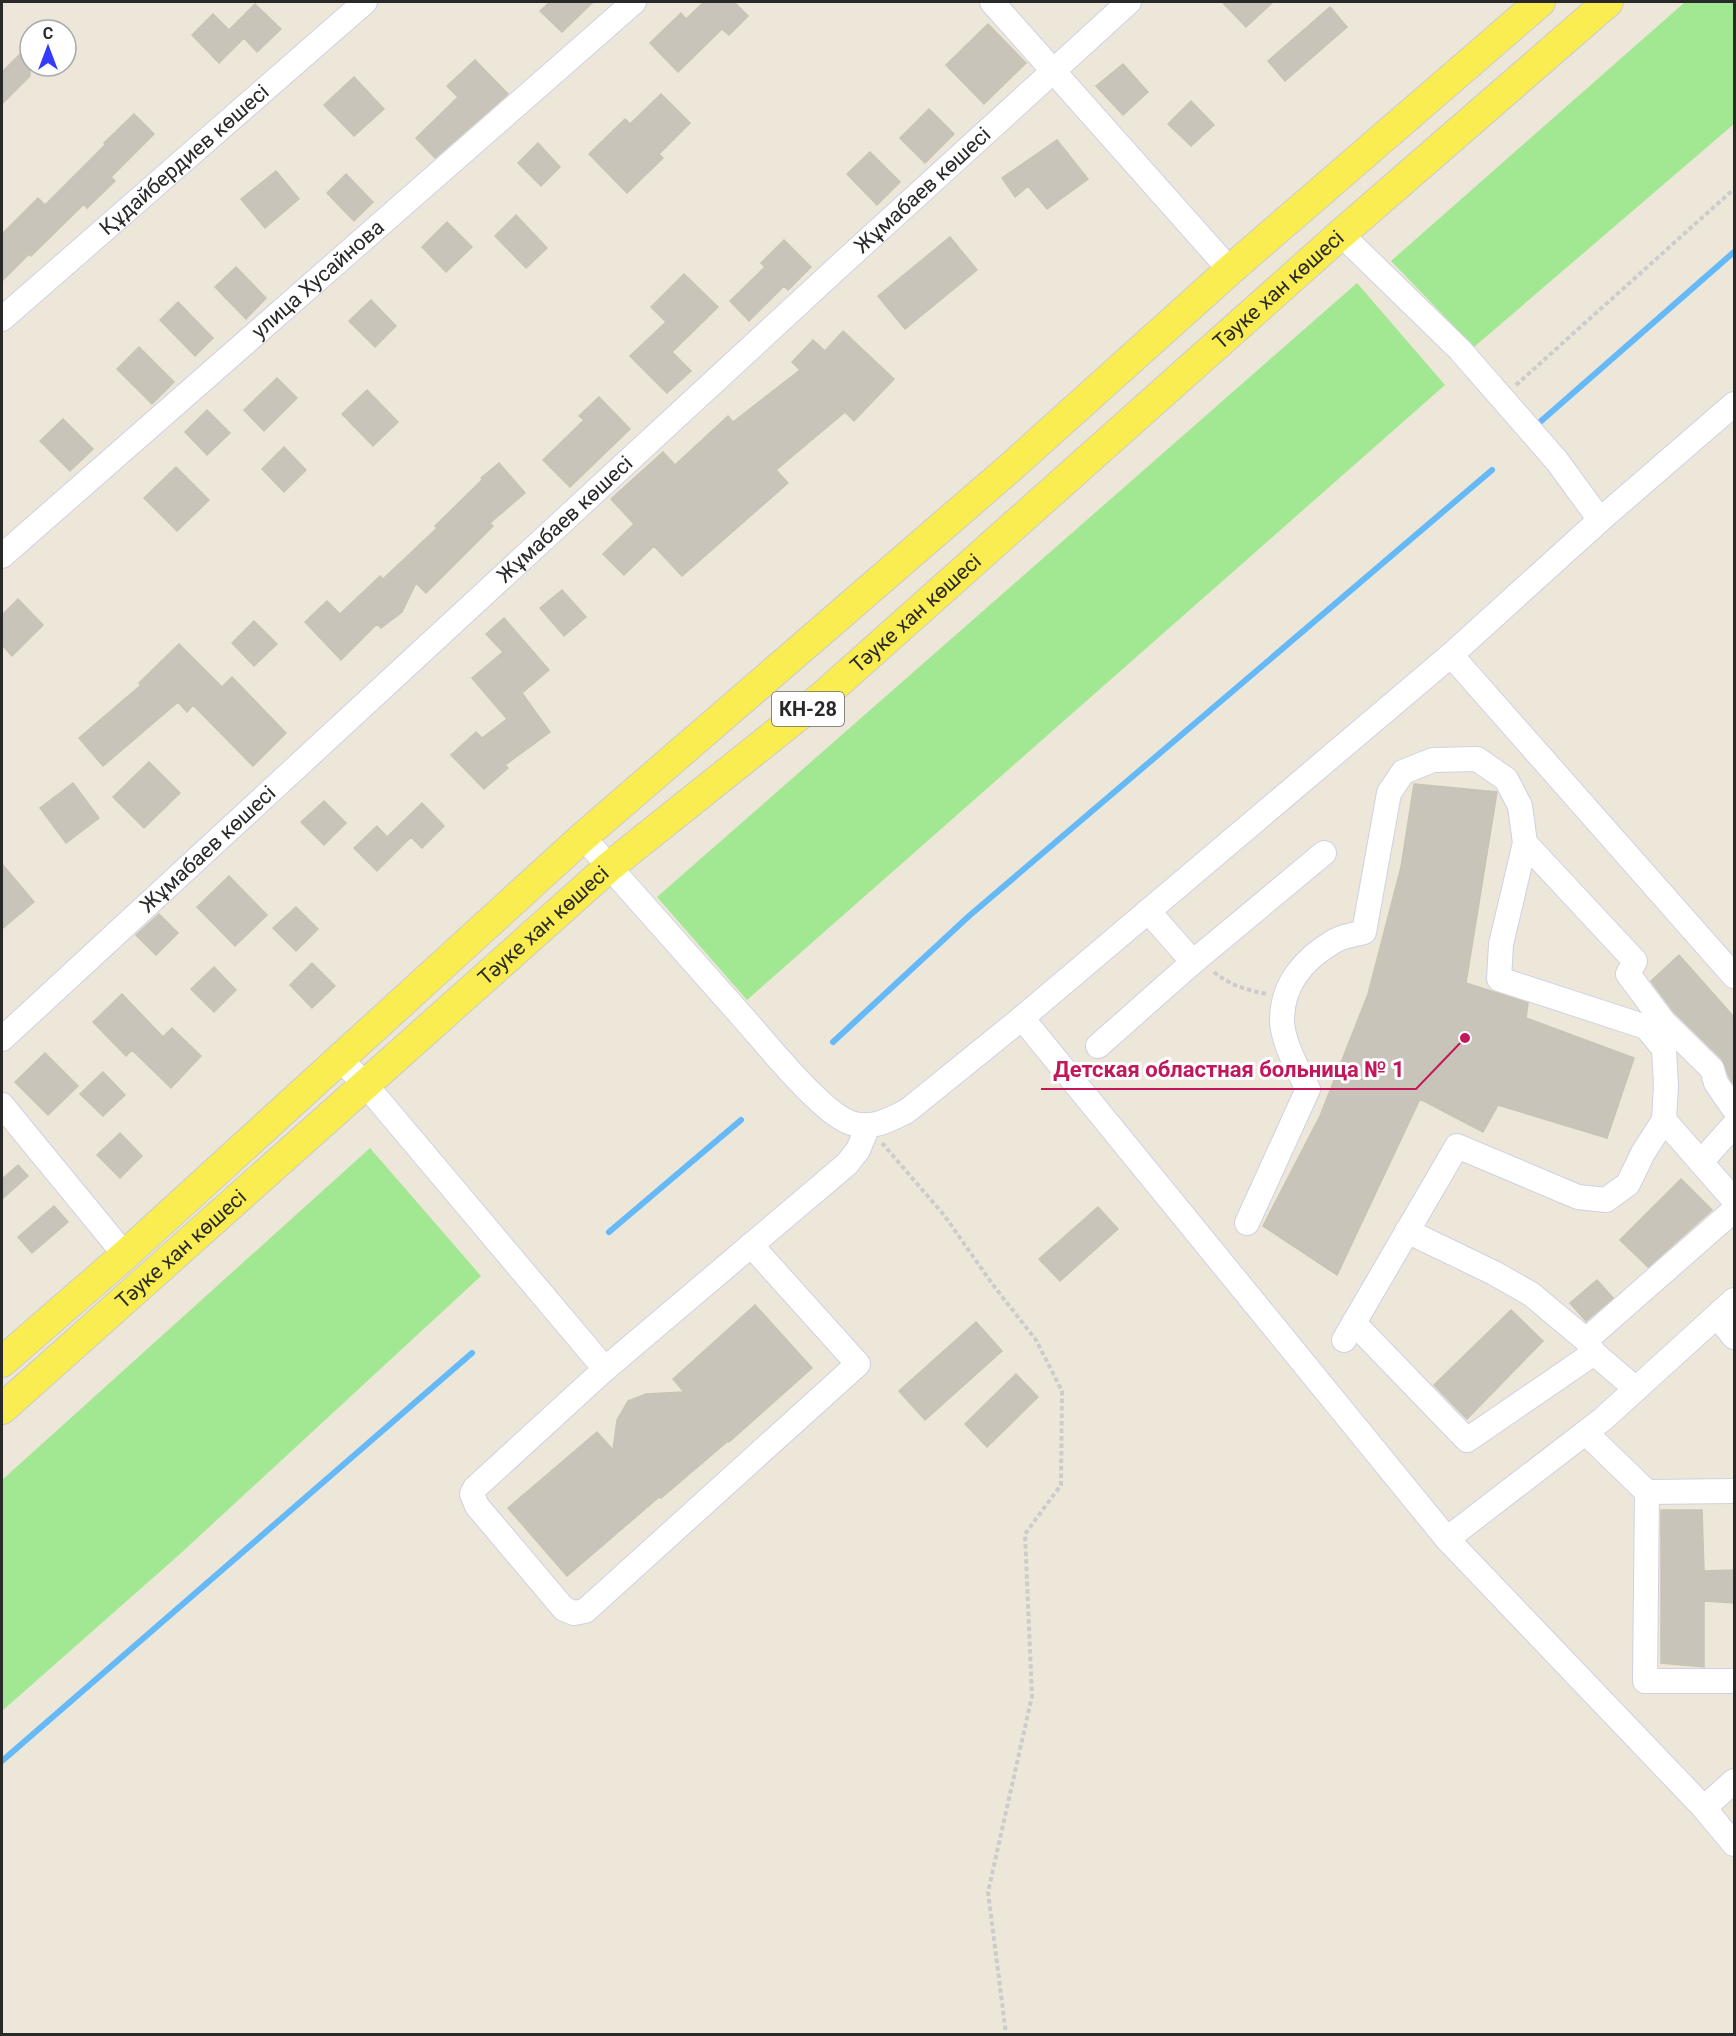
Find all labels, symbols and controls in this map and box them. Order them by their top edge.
north arrow [18,18,78,78]
text: С [43,24,53,43]
street label: Құдайбердиев көшесі [95,80,274,240]
street label: Жұмабаев көшесі [850,122,995,258]
street label: улица Хусайнова [247,215,389,343]
street label: Тәуке хан көшесі [1208,225,1349,354]
street label: Жұмабаев көшесі [492,451,637,588]
street label: Тәуке хан көшесі [846,549,986,678]
road number: КН-28 [772,692,844,726]
street label: Жұмабаев көшесі [135,781,280,917]
street label: Тәуке хан көшесі [473,861,614,990]
callout: Детская областная больница № 1 [1041,1049,1416,1089]
text: Детская областная больница № 1 [1053,1057,1405,1082]
street label: Тәуке хан көшесі [111,1185,251,1314]

